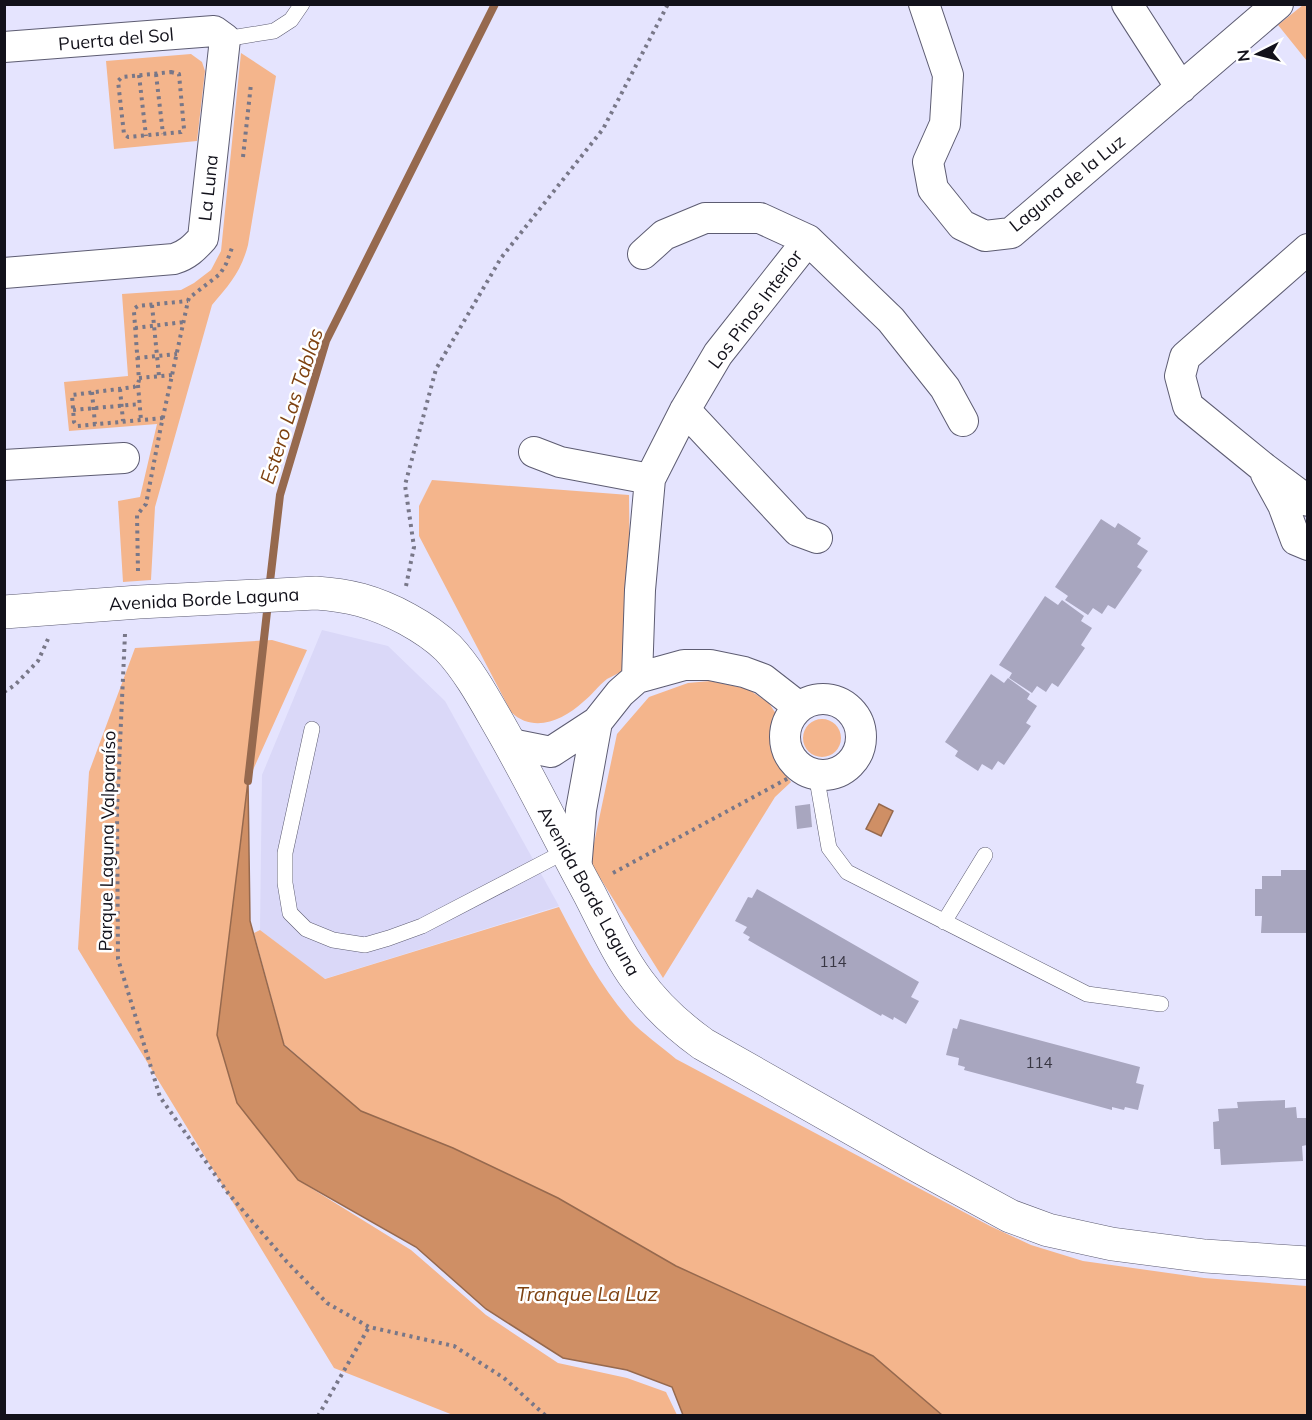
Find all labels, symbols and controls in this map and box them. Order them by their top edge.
street label: Puerta del Sol [57,22,175,56]
north arrow [1228,24,1288,84]
text: N [1233,49,1254,63]
street label: Laguna de la Luz [1004,129,1130,237]
street label: La Luna [193,154,223,222]
street label: Los Pinos Interior [703,245,807,373]
water label: Estero Las Tablas [254,325,328,487]
street label: Avenida Borde Laguna [108,583,300,615]
street label: Parque Laguna Valparaíso [94,730,120,952]
street label: Avenida Borde Laguna [533,802,645,980]
house number: 114 [819,952,847,971]
house number: 114 [1025,1053,1053,1072]
water label: Tranque La Luz [516,1281,659,1306]

